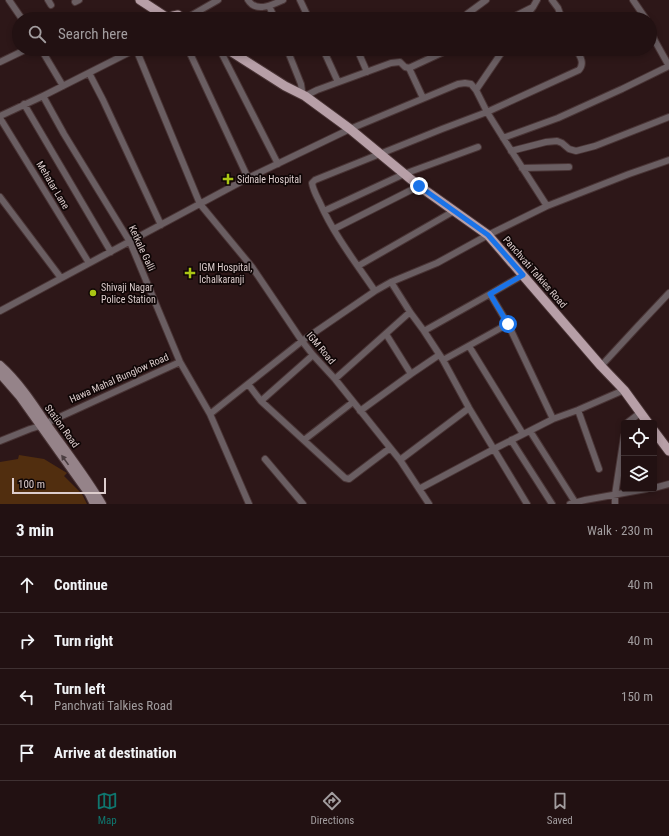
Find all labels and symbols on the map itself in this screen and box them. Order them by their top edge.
street label: Mehatar Lane [34,159,72,211]
marker: Sidnale Hospital [222,173,234,185]
place label: Sidnale Hospital [237,174,301,185]
route end [410,177,428,195]
street label: Ketkale Galli [127,223,157,273]
street label: Panchvati Talkies Road [501,234,569,310]
place label: IGM Hospital, Ichalkaranji [199,262,252,285]
marker: IGM Hospital, Ichalkaranji [184,267,196,279]
place label: Shivaji Nagar Police Station [101,282,156,305]
marker: Shivaji Nagar Police Station [88,288,98,298]
route start [499,315,517,333]
street label: IGM Road [304,330,338,366]
street label: Hawa Mahal Bunglow Road [68,351,170,405]
street label: Station Road [43,402,81,450]
one-way arrow [60,455,69,466]
scale bar [12,476,106,495]

